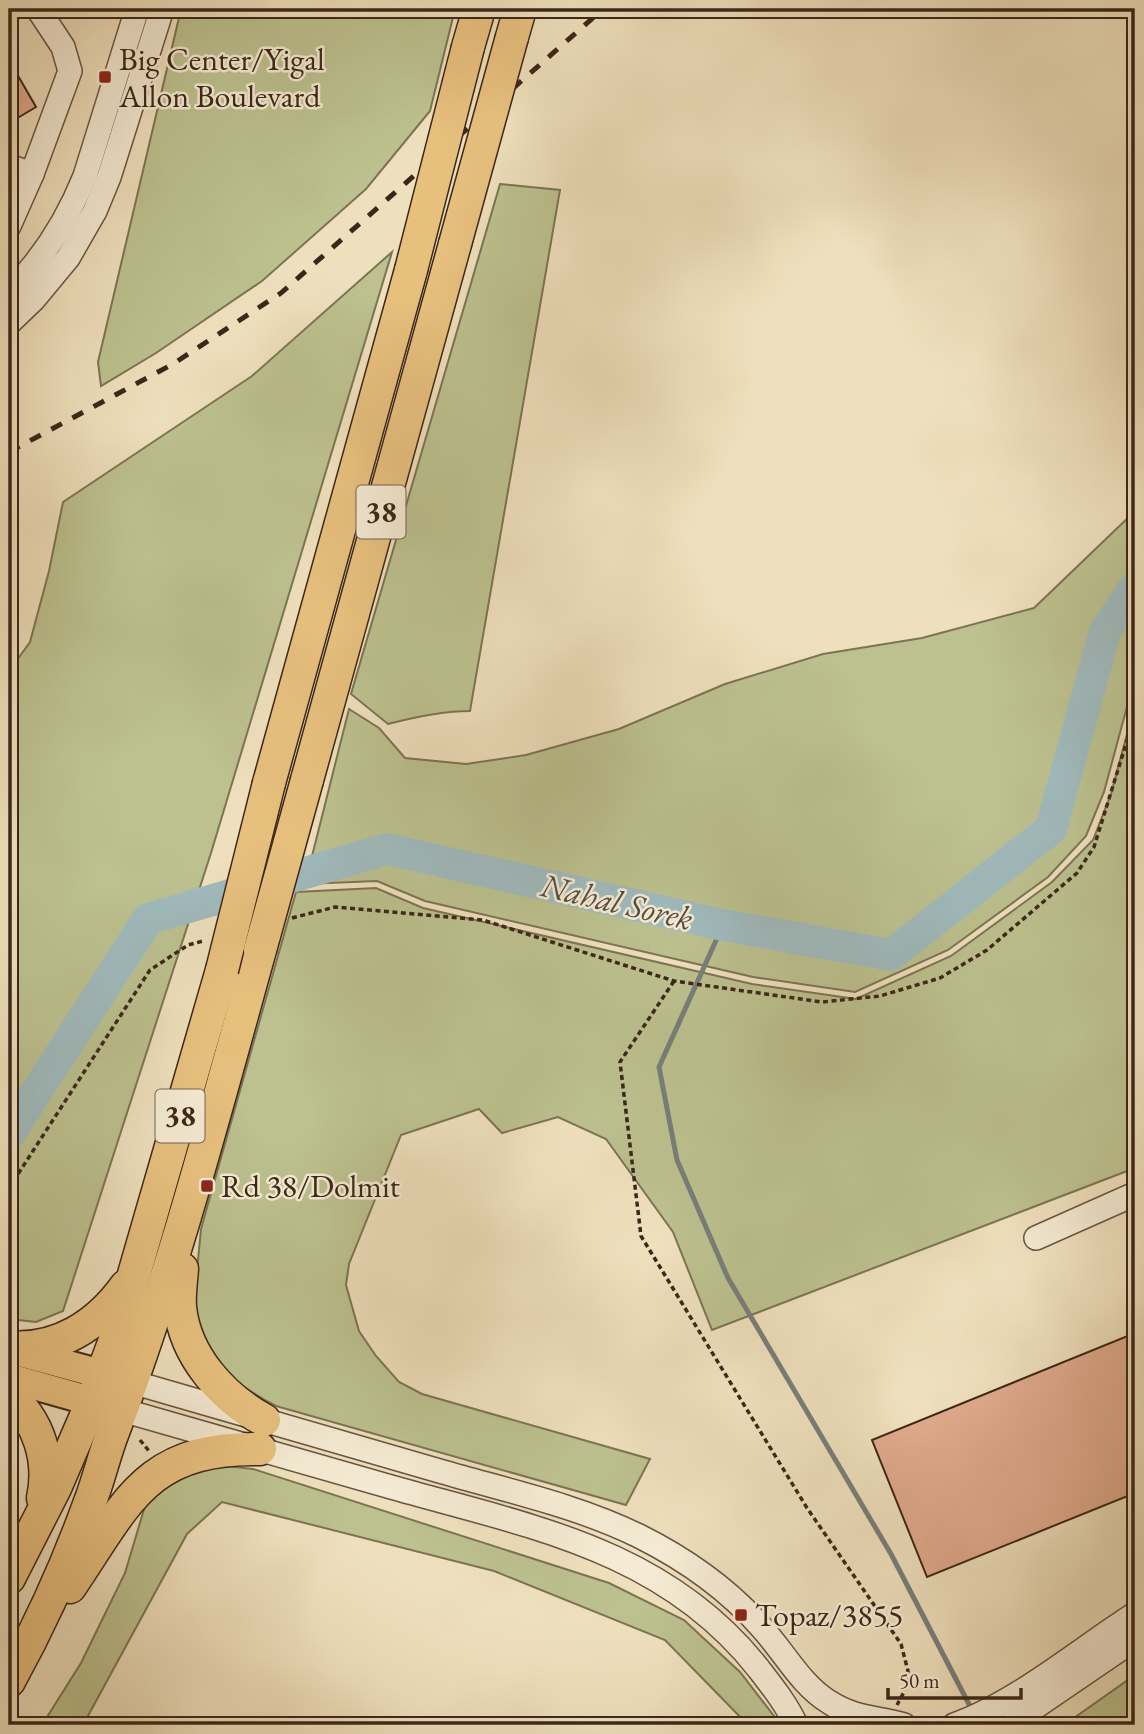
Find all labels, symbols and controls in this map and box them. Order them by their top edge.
place label: Big Center/Yigal Allon Boulevard [118,38,325,117]
marker: Big Center/Yigal Allon Boulevard [97,69,113,85]
road number: 38 [356,485,406,538]
water label: Nahal Sorek [536,863,697,940]
road number: 38 [156,1090,204,1142]
place label: Rd 38/Dolmit [221,1165,400,1207]
marker: Rd 38/Dolmit [199,1178,215,1194]
place label: Topaz/3855 [755,1594,903,1636]
marker: Topaz/3855 [733,1607,749,1623]
scale bar [888,1657,1021,1701]
text: 50 m [899,1667,940,1694]

